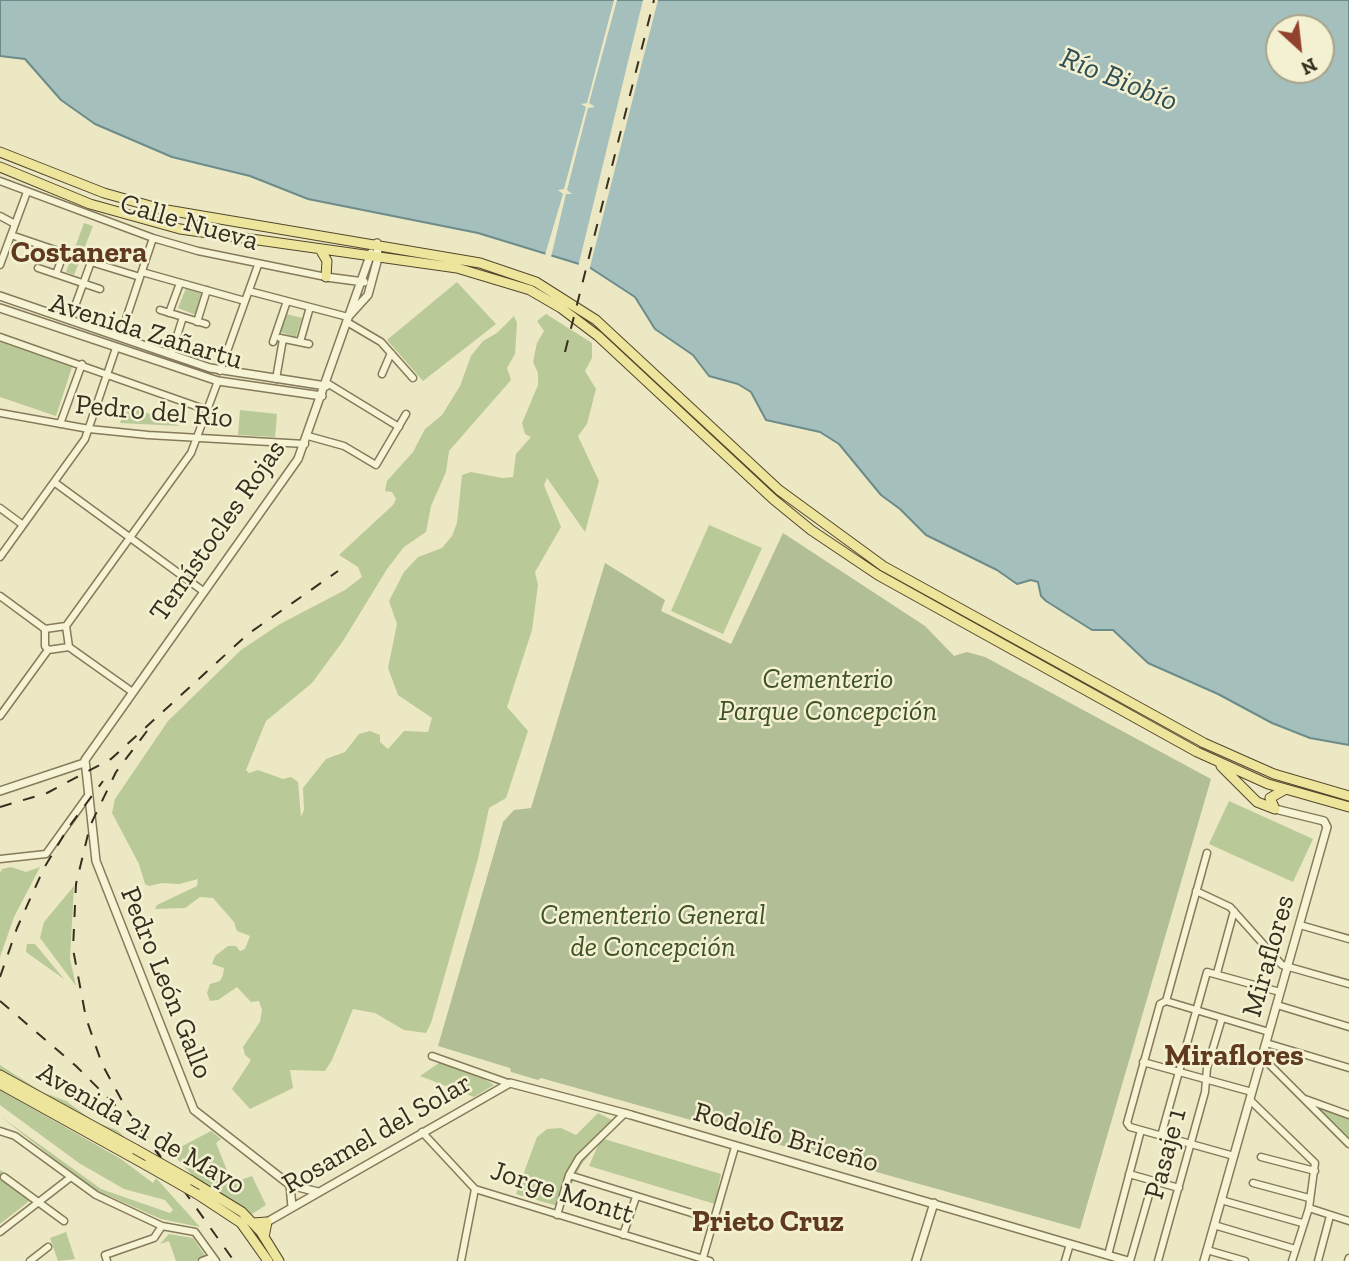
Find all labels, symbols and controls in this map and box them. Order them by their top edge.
north arrow [1265,14,1335,84]
water label: Río Biobío [1055,40,1183,120]
text: N [1297,53,1321,80]
street label: Calle Nueva [116,187,262,259]
district label: Costanera [11,235,147,271]
street label: Avenida Zañartu [45,287,247,377]
street label: Pedro del Río [74,388,234,436]
street label: Temístocles Rojas [143,434,293,628]
park label: Cementerio Parque Concepción [719,663,937,729]
street label: Pedro León Gallo [112,882,220,1084]
street label: Miraflores [1236,891,1302,1021]
park label: Cementerio General de Concepción [540,899,766,965]
district label: Miraflores [1164,1038,1304,1074]
street label: Avenida 21 de Mayo [31,1056,251,1202]
street label: Rosamel del Solar [277,1066,477,1202]
street label: Rodolfo Briceño [690,1096,882,1180]
street label: Pasaje 1 [1138,1105,1194,1203]
street label: Jorge Montt [486,1154,638,1232]
district label: Prieto Cruz [692,1204,844,1240]

